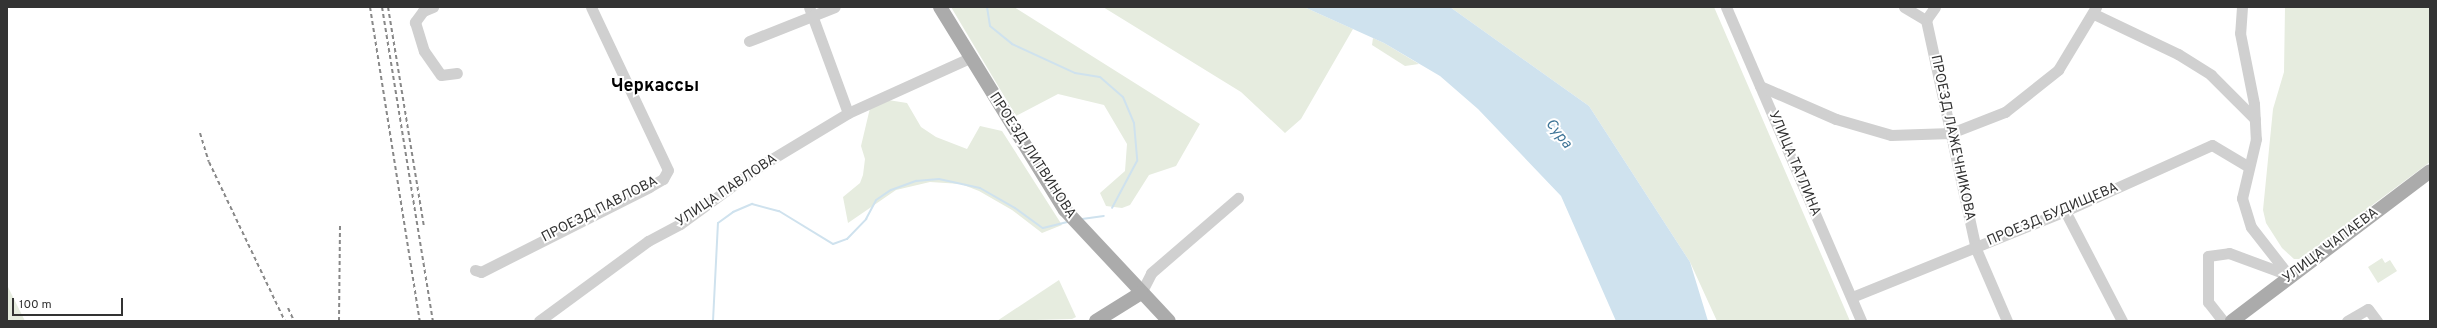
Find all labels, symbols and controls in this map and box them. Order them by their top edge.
street label: ПРОЕЗД ЛАЖЕЧНИКОВА [1926,54,1978,222]
district label: Черкассы [611,76,699,98]
street label: ПРОЕЗД ЛИТВИНОВА [985,90,1079,222]
street label: УЛИЦА ТАТЛИНА [1764,108,1824,220]
water label: Сура [1541,116,1575,152]
street label: УЛИЦА ПАВЛОВА [673,151,781,231]
street label: ПРОЕЗД ПАВЛОВА [539,173,661,247]
street label: ПРОЕЗД БУДИЩЕВА [1985,180,2121,250]
street label: УЛИЦА ЧАПАЕВА [2280,204,2382,288]
scale bar [14,290,125,316]
text: 100 m [19,297,52,313]

